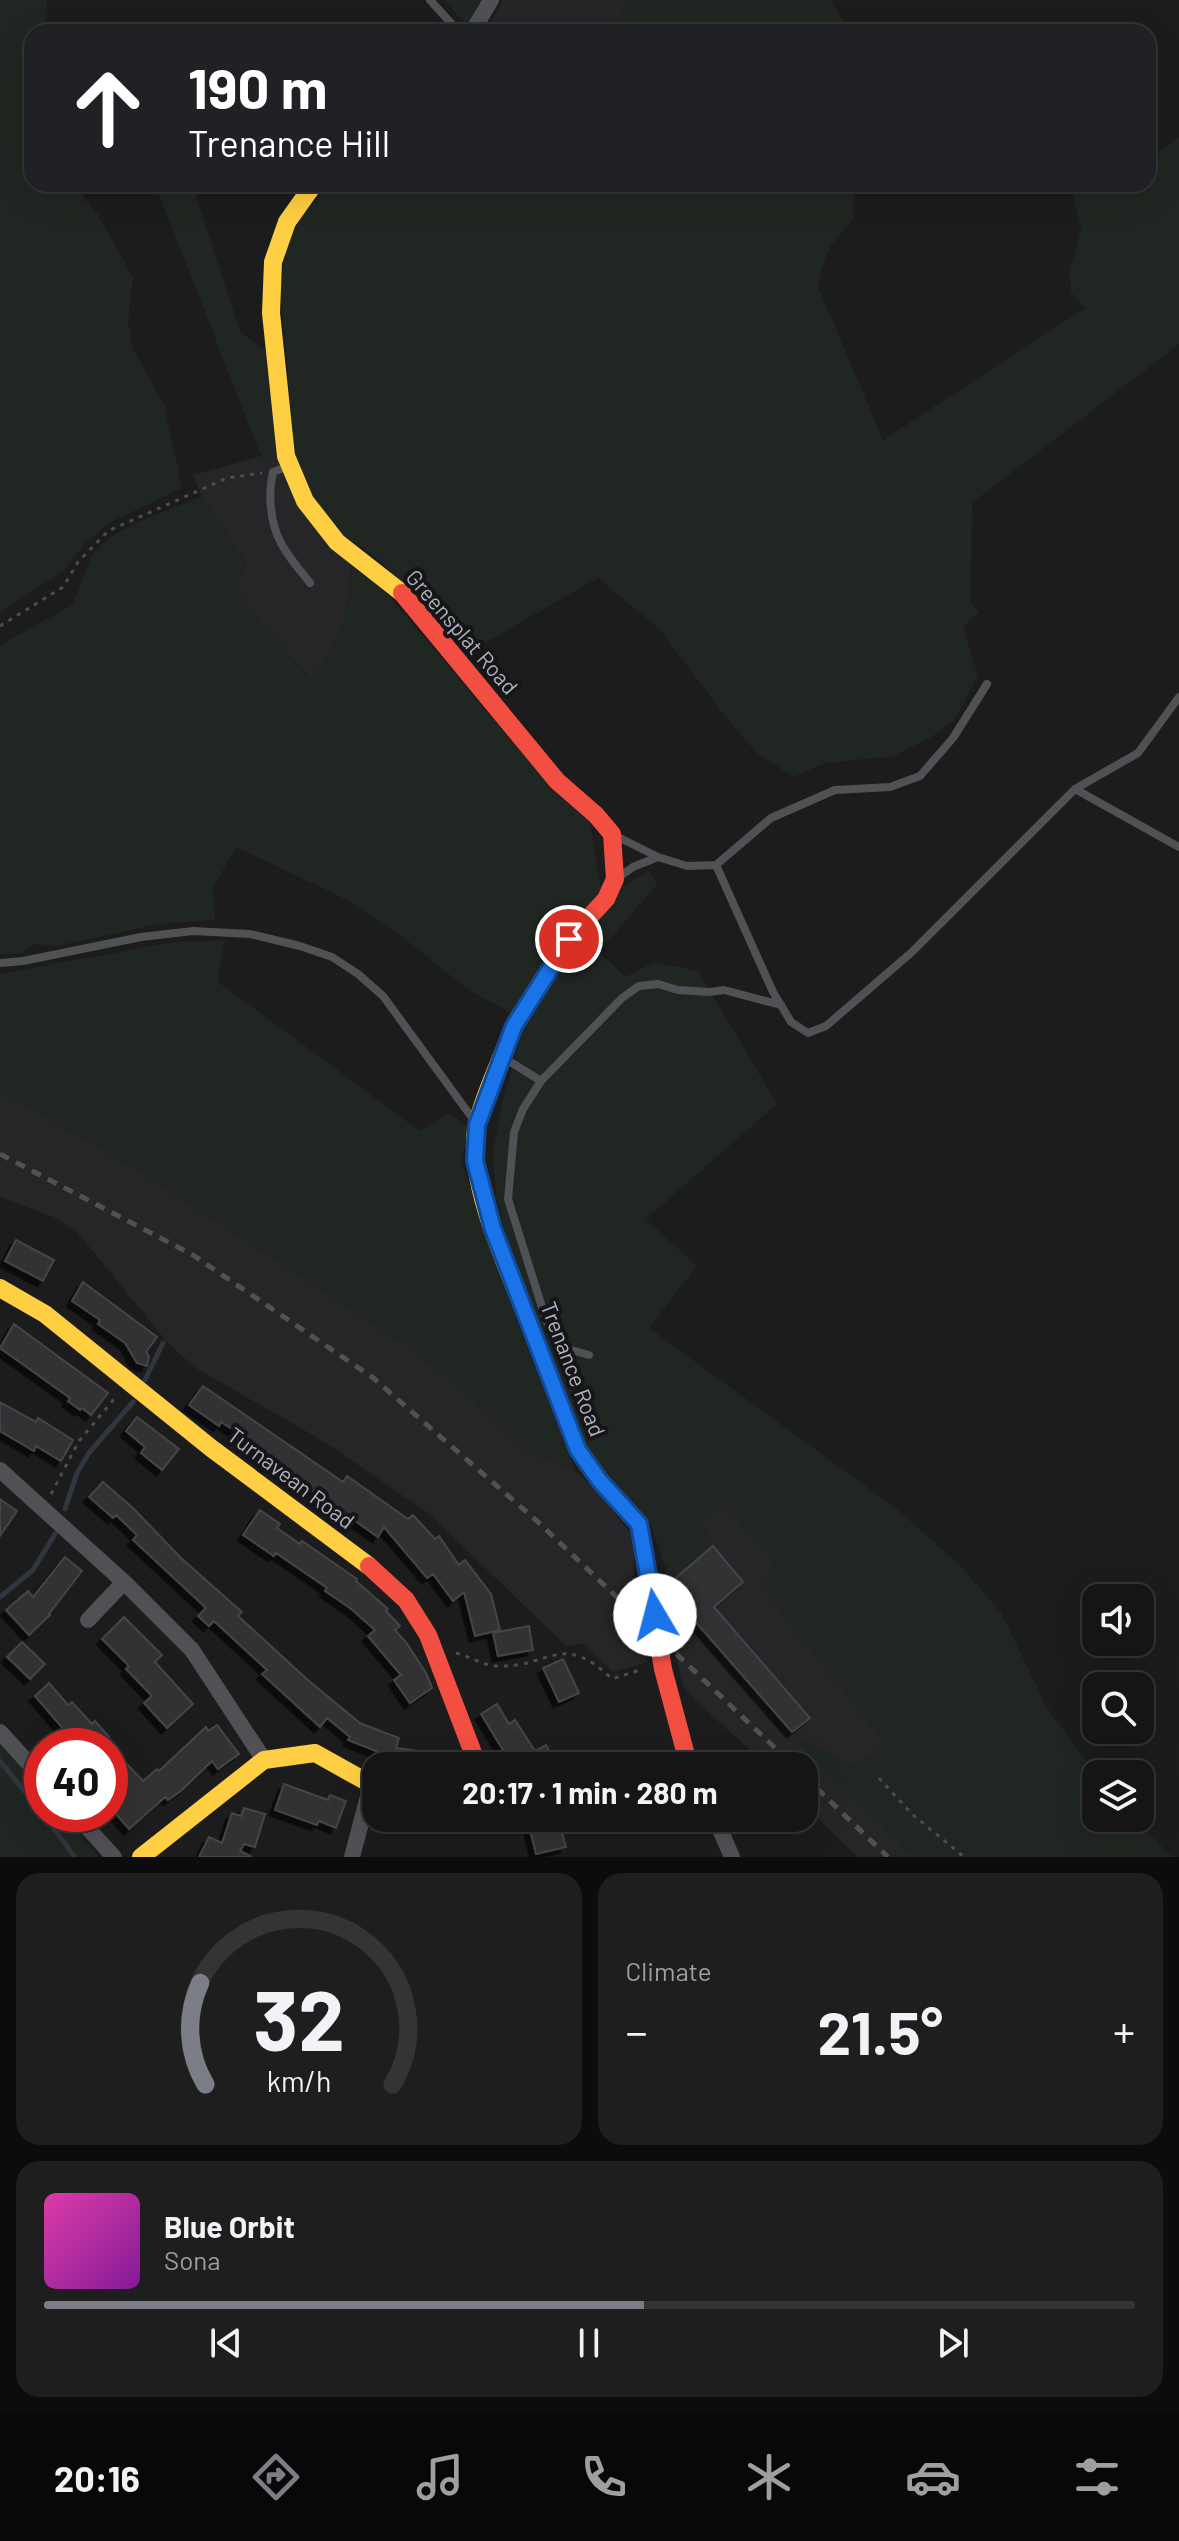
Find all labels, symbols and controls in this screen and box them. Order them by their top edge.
text: 190 m [188,53,327,120]
icon: ahead [56,56,160,160]
text: Trenance Hill [188,121,390,164]
street label: Greensplat Road [402,564,524,699]
pin [535,905,603,973]
icon: arrive [547,917,591,961]
street label: Trenance Road [536,1298,612,1440]
street label: Turnavean Road [223,1421,360,1533]
position arrow [613,1573,697,1657]
map controls [1082,1584,1154,1832]
button: sound [1082,1584,1154,1656]
button: search [1082,1672,1154,1744]
speed limit sign: 40 [24,1728,128,1832]
button: layers [1082,1760,1154,1832]
text: 20:17 · 1 min · 280 m [462,1774,718,1810]
text: Climate [626,1955,712,1986]
text: 32 [253,1968,345,2068]
text: 21.5° [817,1995,943,2067]
text: − [626,2004,648,2057]
text: + [1113,2004,1135,2057]
text: km/h [266,2063,331,2098]
text: Blue Orbit [164,2208,295,2244]
text: Sona [164,2244,221,2275]
icon: previous [204,2321,248,2365]
icon: pause [567,2321,611,2365]
icon: next [931,2321,975,2365]
icon: directions [248,2449,304,2505]
icon: music [412,2449,468,2505]
icon: phone [576,2449,632,2505]
icon: climate [741,2449,797,2505]
icon: car [905,2449,961,2505]
icon: filters [1069,2449,1125,2505]
text: 20:16 [54,2456,140,2499]

